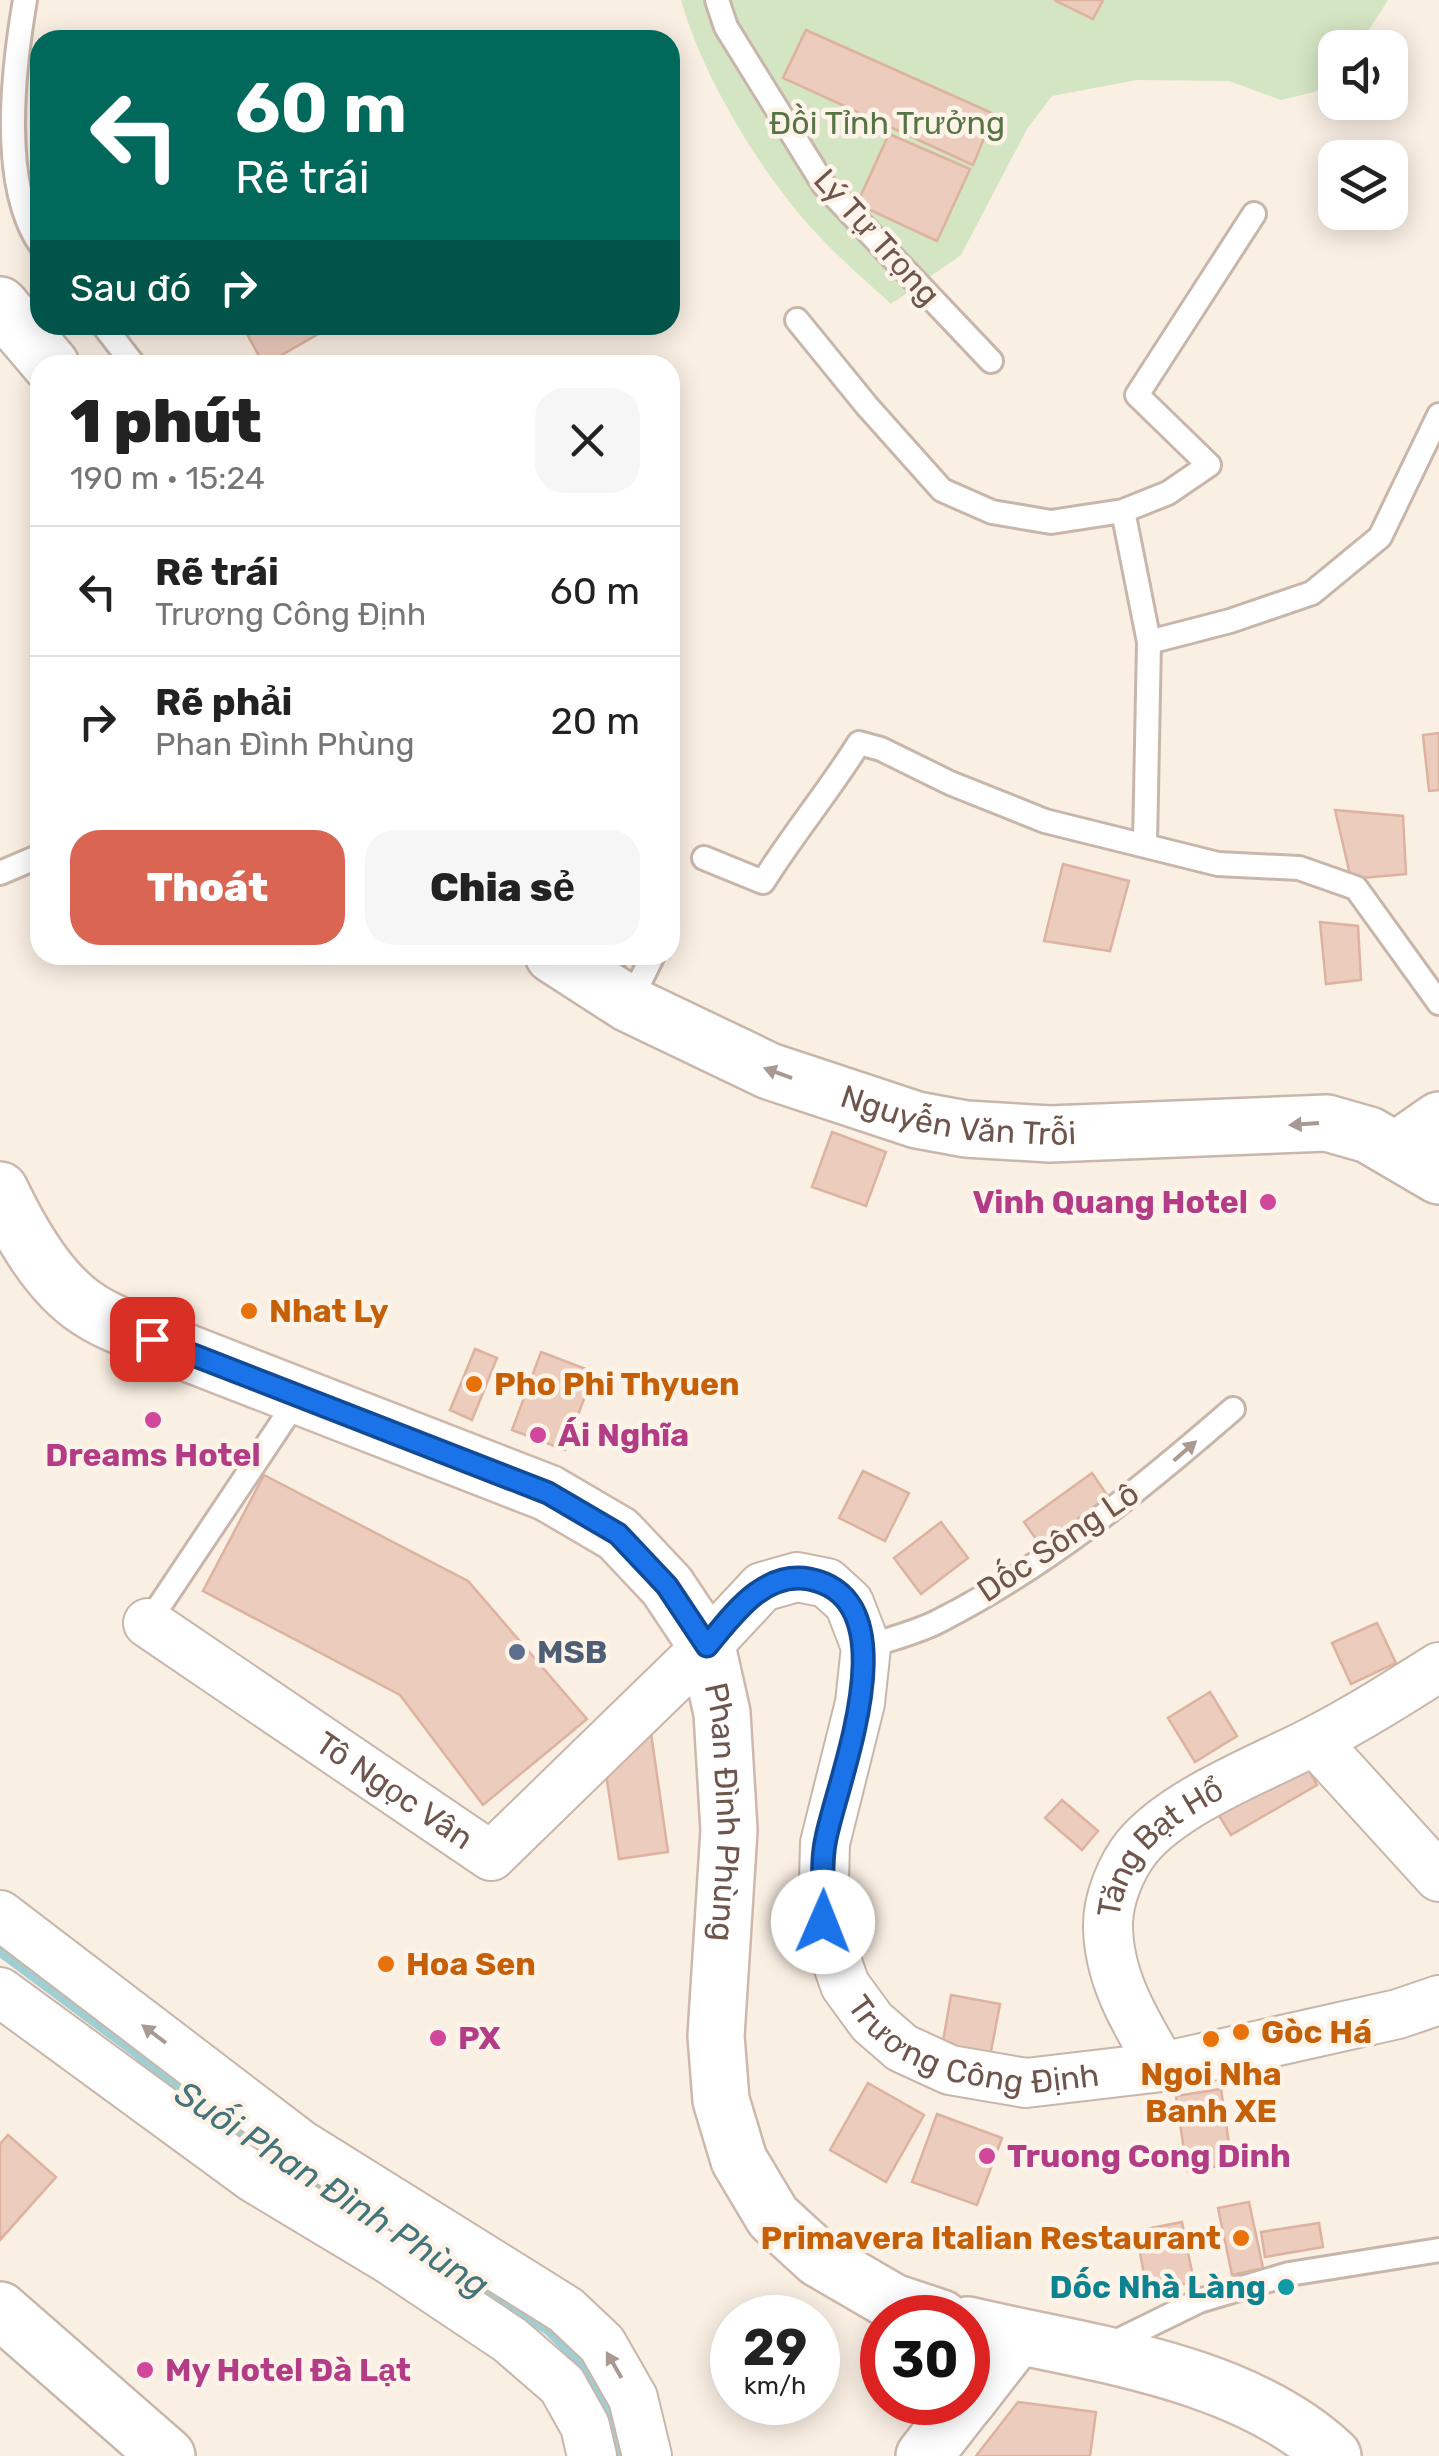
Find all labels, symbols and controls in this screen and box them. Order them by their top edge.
map controls [1318,30,1408,230]
button: sound [1318,30,1408,120]
text: 60 m [235,67,407,150]
icon: left [70,70,200,200]
park label: Đồi Tỉnh Trưởng [769,103,1005,142]
button: layers [1318,140,1408,230]
text: Rẽ trái [235,151,370,204]
street label: Lý Tự Trọng [806,161,948,313]
icon: right [211,260,266,315]
text: Sau đó [70,265,191,311]
text: 1 phút [70,386,262,457]
button: close [535,388,640,493]
text: 190 m · 15:24 [70,459,265,497]
text: Rẽ trái [155,549,279,595]
icon: left [70,564,125,619]
text: 60 m [550,568,640,614]
text: Trương Công Định [155,595,426,633]
text: Rẽ phải [155,679,292,725]
icon: right [70,694,125,749]
text: 20 m [550,698,640,744]
text: Phan Đình Phùng [155,725,415,763]
button: Thoát [70,830,345,945]
button: Chia sẻ [365,830,640,945]
one-way arrow [763,1065,793,1080]
street label: Nguyễn Văn Trỗi [836,1077,1077,1153]
one-way arrow [1288,1117,1320,1133]
place label: Vinh Quang Hotel [973,1183,1248,1221]
marker: Vinh Quang Hotel [1257,1191,1279,1213]
place label: Nhat Ly [269,1292,389,1330]
pin [110,1297,195,1382]
marker: Nhat Ly [238,1300,260,1322]
icon: arrive [125,1312,180,1367]
place label: Pho Phi Thyuen [494,1365,740,1403]
marker: Pho Phi Thyuen [463,1373,485,1395]
marker: Dreams Hotel [142,1409,164,1431]
place label: Ái Nghĩa [558,1416,689,1454]
marker: Ái Nghĩa [527,1424,549,1446]
place label: Dreams Hotel [45,1436,261,1474]
one-way arrow [1172,1440,1197,1462]
street label: Dốc Sông Lô [970,1473,1146,1610]
place label: MSB [537,1633,607,1671]
marker: MSB [506,1641,528,1663]
street label: Phan Đình Phùng [697,1679,748,1943]
street label: Tô Ngọc Vân [309,1724,480,1857]
street label: Tăng Bạt Hổ [1089,1770,1229,1920]
position arrow [771,1870,875,1974]
place label: Hoa Sen [406,1945,536,1983]
marker: Hoa Sen [375,1953,397,1975]
street label: Trương Công Định [840,1988,1101,2102]
place label: Gòc Há [1261,2013,1372,2051]
place label: PX [458,2019,501,2057]
marker: Gòc Há [1230,2021,1252,2043]
one-way arrow [141,2025,167,2045]
marker: PX [427,2027,449,2049]
marker: Ngoi Nha Banh XE [1200,2028,1222,2050]
place label: Ngoi Nha Banh XE [1140,2055,1282,2130]
water label: Suối Phan Đình Phùng [167,2071,497,2306]
place label: Truong Cong Dinh [1007,2137,1291,2175]
marker: Truong Cong Dinh [976,2145,998,2167]
place label: Primavera Italian Restaurant [761,2219,1221,2257]
marker: Primavera Italian Restaurant [1230,2227,1252,2249]
place label: Dốc Nhà Làng [1049,2267,1266,2306]
marker: Dốc Nhà Làng [1275,2276,1297,2298]
speed limit sign: 30 [860,2295,990,2425]
text: 29 [743,2318,807,2378]
place label: My Hotel Đà Lạt [165,2351,411,2389]
one-way arrow [606,2351,624,2379]
marker: My Hotel Đà Lạt [134,2359,156,2381]
text: km/h [744,2371,806,2400]

